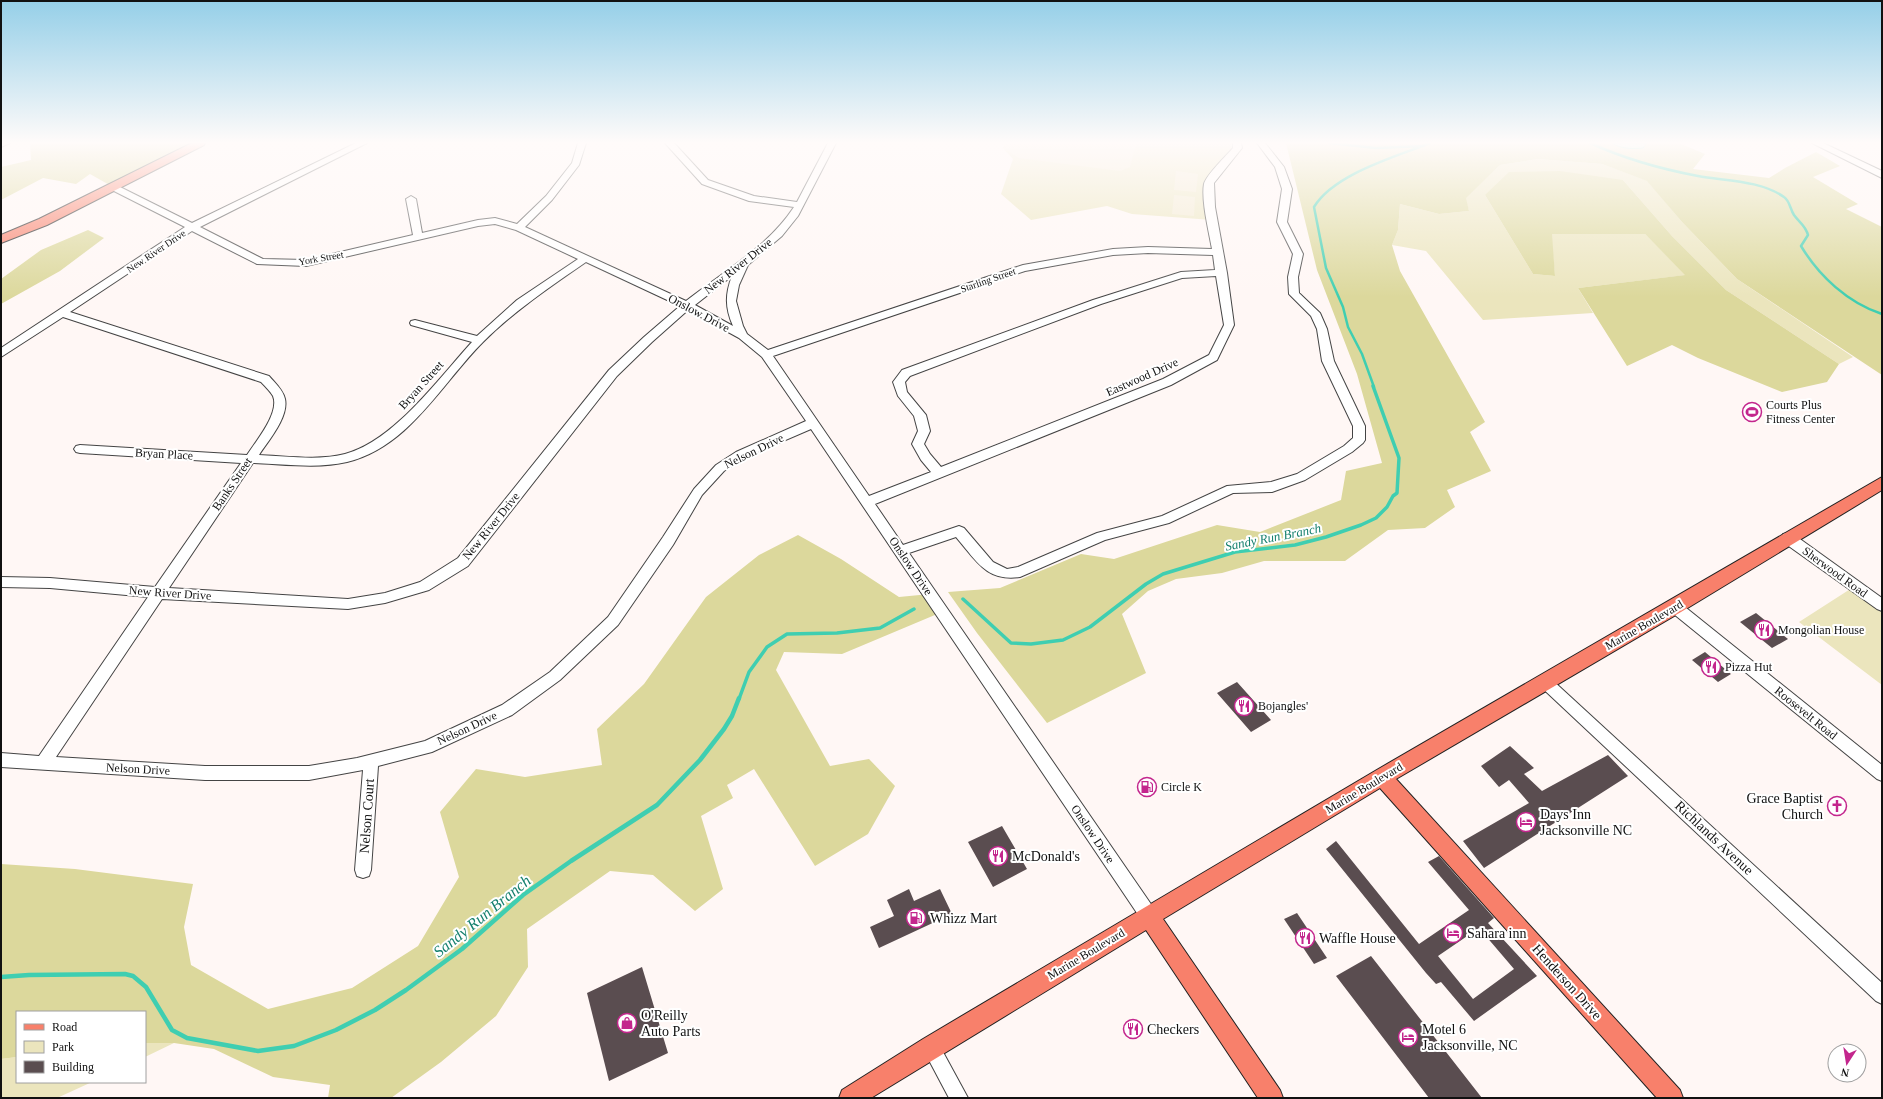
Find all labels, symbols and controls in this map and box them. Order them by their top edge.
street label: New River Drive [124,227,188,275]
street label: New River Drive [701,235,775,297]
street label: York Street [298,249,345,267]
street label: Starling Street [959,265,1017,295]
street label: Onslow Drive [666,291,732,335]
street label: Eastwood Drive [1104,355,1180,399]
street label: Bryan Street [396,357,447,412]
place label: Courts Plus Fitness Center [1766,398,1835,426]
sports icon: Courts Plus Fitness Center [1741,401,1763,423]
street label: Nelson Drive [722,431,786,471]
street label: Bryan Place [135,445,193,463]
street label: Banks Street [209,454,255,513]
street label: New River Drive [460,489,522,563]
water label: Sandy Run Branch [1224,520,1322,554]
street label: Onslow Drive [886,534,936,598]
street label: Sherwood Road [1800,544,1870,600]
street label: New River Drive [128,583,212,603]
street label: Marine Boulevard [1603,597,1685,653]
restaurant icon: Mongolian House [1753,619,1775,641]
place label: Mongolian House [1778,623,1864,637]
restaurant icon: Pizza Hut [1700,656,1722,678]
place label: Pizza Hut [1725,660,1773,674]
street label: Roosevelt Road [1772,684,1840,742]
restaurant icon: Bojangles' [1233,695,1255,717]
place label: Bojangles' [1258,699,1308,713]
street label: Nelson Drive [435,708,499,748]
street label: Marine Boulevard [1323,759,1405,817]
street label: Nelson Drive [106,760,170,778]
fuel station icon: Circle K [1136,776,1158,798]
street label: Nelson Court [357,778,377,854]
place label: Circle K [1161,780,1202,794]
place label: Grace Baptist Church [1746,791,1823,822]
church icon: Grace Baptist Church [1826,795,1848,817]
street label: Richlands Avenue [1672,798,1756,878]
street label: Onslow Drive [1068,802,1118,866]
place label: Days Inn Jacksonville NC [1540,807,1632,838]
hotel icon: Days Inn Jacksonville NC [1515,811,1537,833]
restaurant icon: McDonald's [987,845,1009,867]
place label: McDonald's [1012,849,1080,864]
water label: Sandy Run Branch [430,872,535,961]
fuel station icon: Whizz Mart [905,907,927,929]
place label: Whizz Mart [930,911,997,926]
hotel icon: Sahara inn [1442,922,1464,944]
street label: Marine Boulevard [1045,925,1127,983]
place label: Sahara inn [1467,926,1526,941]
restaurant icon: Waffle House [1294,927,1316,949]
place label: Waffle House [1319,931,1396,946]
street label: Henderson Drive [1529,941,1605,1023]
place label: O'Reilly Auto Parts [641,1008,701,1039]
legend [16,1011,146,1083]
shop icon: O'Reilly Auto Parts [616,1012,638,1034]
restaurant icon: Checkers [1122,1018,1144,1040]
text: Road [52,1020,77,1034]
place label: Checkers [1147,1022,1199,1037]
place label: Motel 6 Jacksonville, NC [1422,1022,1518,1053]
hotel icon: Motel 6 Jacksonville, NC [1397,1026,1419,1048]
text: Park [52,1040,74,1054]
north arrow [1827,1043,1867,1083]
text: Building [52,1060,94,1074]
text: N [1840,1066,1850,1079]

